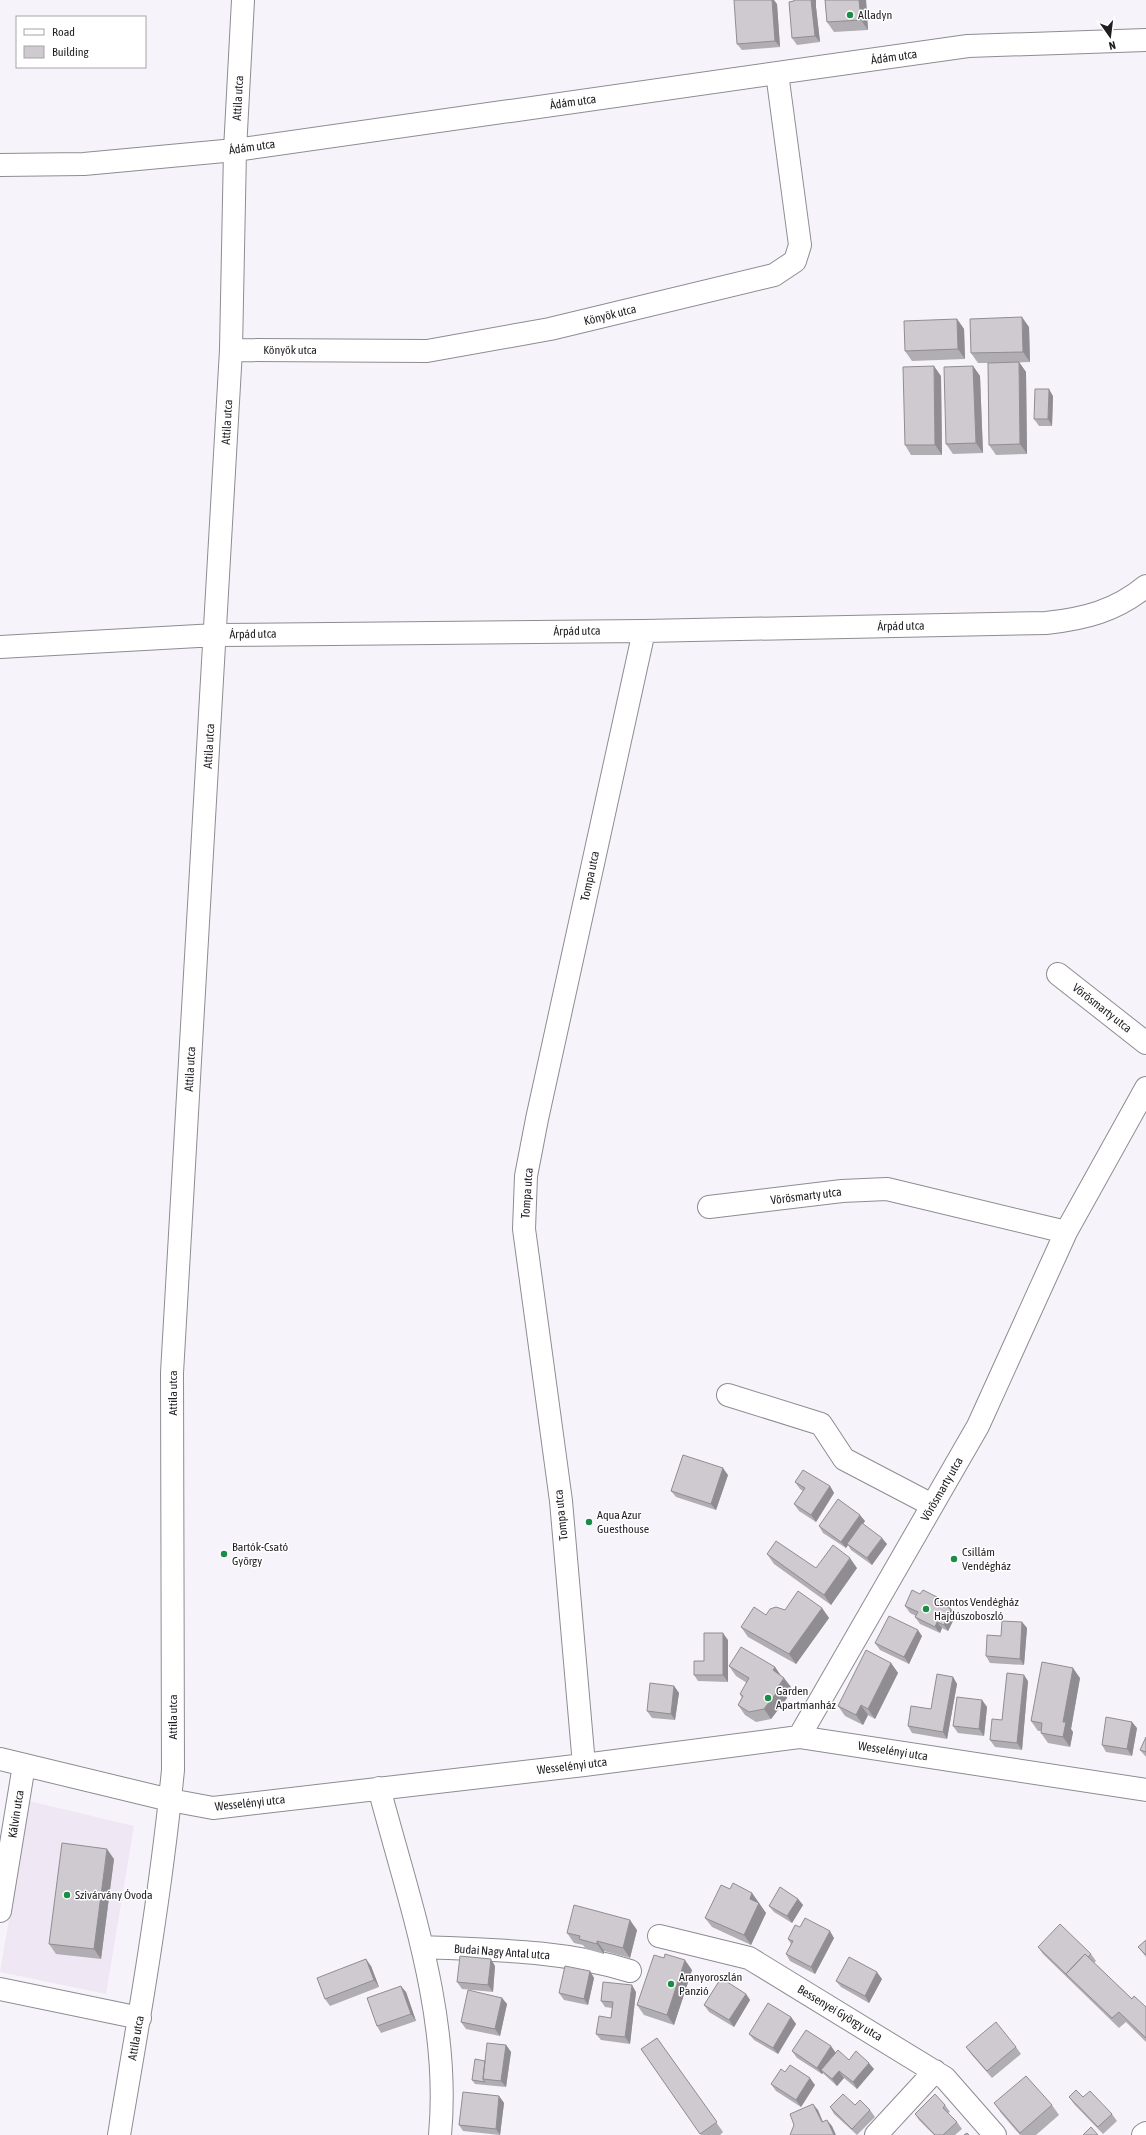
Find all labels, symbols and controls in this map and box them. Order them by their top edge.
place label: Alladyn [858,8,892,22]
marker: Alladyn [845,10,855,20]
legend [16,16,146,68]
north arrow [1090,16,1130,56]
text: Road [52,25,75,39]
text: N [1108,39,1117,52]
text: Building [52,45,90,59]
street label: Ádám utca [870,47,918,67]
street label: Attila utca [230,75,246,121]
street label: Ádám utca [549,92,597,112]
street label: Ádám utca [228,137,276,157]
street label: Könyök utca [582,302,638,328]
street label: Könyök utca [263,343,317,357]
street label: Attila utca [219,399,235,445]
street label: Árpád utca [877,619,925,633]
street label: Árpád utca [553,624,601,638]
street label: Árpád utca [229,627,277,641]
street label: Attila utca [201,723,217,769]
street label: Tompa utca [578,850,602,902]
street label: Vörösmarty utca [1070,980,1134,1036]
street label: Attila utca [182,1046,198,1092]
street label: Tompa utca [518,1167,536,1219]
street label: Vörösmarty utca [770,1185,842,1207]
street label: Attila utca [166,1370,180,1416]
street label: Vörösmarty utca [918,1455,966,1523]
street label: Tompa utca [551,1489,571,1541]
place label: Aqua Azur Guesthouse [597,1508,649,1536]
marker: Aqua Azur Guesthouse [584,1517,594,1527]
place label: Bartók-Csató György [232,1540,288,1568]
place label: Csillám Vendégház [962,1545,1011,1573]
marker: Bartók-Csató György [219,1549,229,1559]
marker: Csillám Vendégház [949,1554,959,1564]
place label: Csontos Vendégház Hajdúszoboszló [934,1595,1019,1623]
marker: Csontos Vendégház Hajdúszoboszló [921,1604,931,1614]
place label: Garden Apartmanház [776,1684,836,1712]
marker: Garden Apartmanház [763,1693,773,1703]
street label: Attila utca [166,1694,180,1740]
street label: Wesselényi utca [857,1739,929,1763]
street label: Wesselényi utca [536,1755,608,1777]
street label: Kálvin utca [5,1789,27,1839]
street label: Wesselényi utca [214,1792,286,1814]
place label: Szivárvány Óvoda [75,1888,153,1902]
marker: Szivárvány Óvoda [62,1890,72,1900]
street label: Budai Nagy Antal utca [453,1942,551,1962]
place label: Aranyoroszlán Panzió [679,1970,742,1998]
marker: Aranyoroszlán Panzió [666,1979,676,1989]
street label: Bessenyei György utca [795,1982,885,2044]
street label: Attila utca [125,2015,147,2061]

